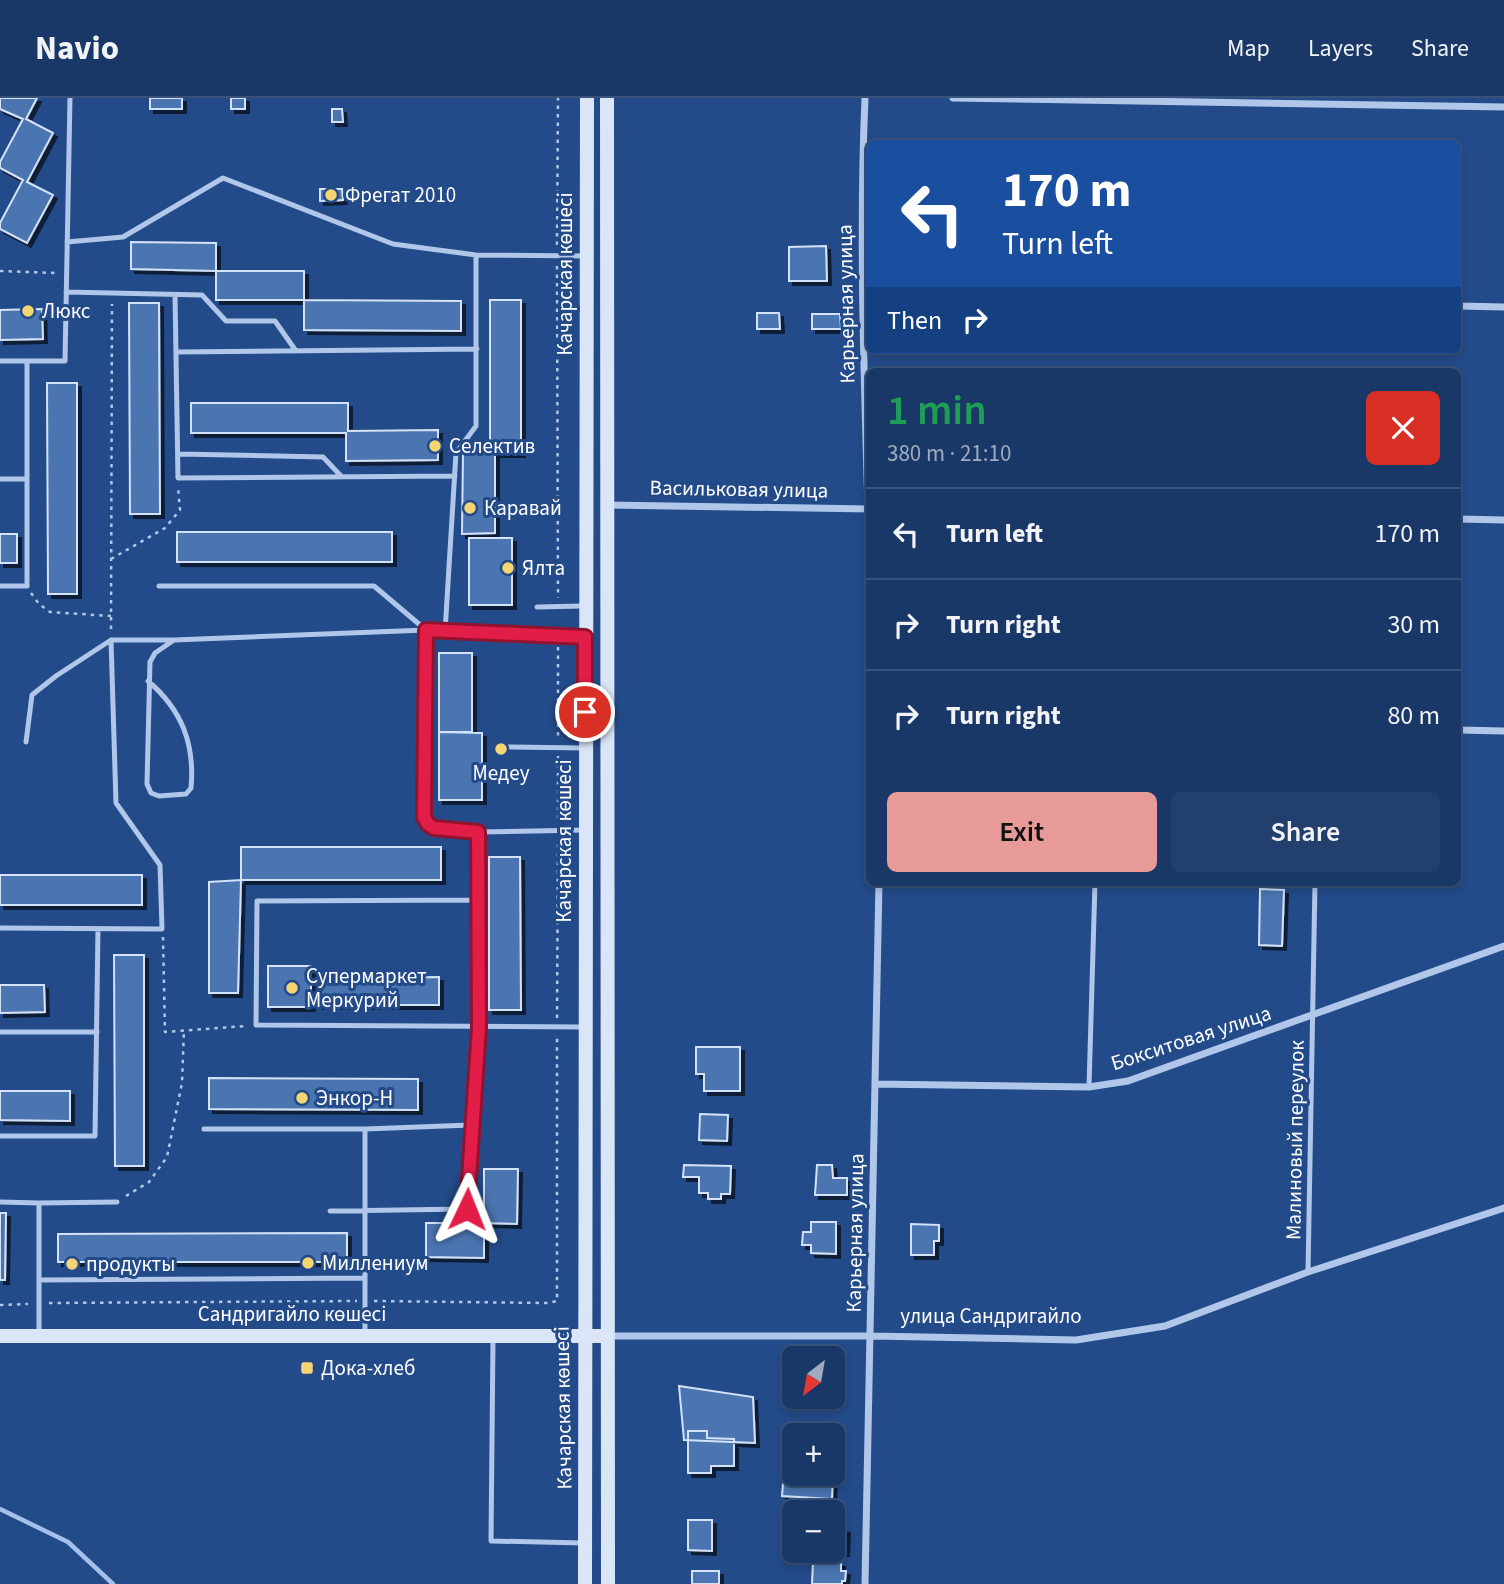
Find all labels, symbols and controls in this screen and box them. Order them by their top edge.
text: Navio [35,25,119,72]
text: Map [1227,31,1270,66]
text: Layers [1308,31,1373,66]
text: Share [1411,31,1469,66]
text: 170 m [1002,156,1131,226]
icon: left [887,168,978,259]
place label: Фрегат 2010 [345,180,456,210]
marker: Фрегат 2010 [323,187,339,203]
street label: Качарская көшесі [550,192,580,356]
text: Turn left [1002,221,1113,267]
street label: Карьерная улица [830,224,862,384]
place label: Люкс [42,296,91,326]
icon: right [956,301,994,339]
text: Then [887,302,942,339]
marker: Люкс [20,303,36,319]
text: 1 min [887,381,987,441]
button: close [1366,391,1440,465]
place label: Селектив [449,431,535,461]
text: 380 m · 21:10 [887,437,1011,470]
marker: Селектив [427,438,443,454]
street label: Васильковая улица [649,472,829,506]
place label: Каравай [484,493,562,523]
marker: Каравай [462,500,478,516]
icon: left [887,515,925,553]
text: Turn left [946,515,1043,552]
text: 170 m [1374,515,1440,552]
place label: Ялта [522,553,565,583]
marker: Ялта [500,560,516,576]
icon: right [887,606,925,644]
text: Turn right [946,606,1061,643]
text: 30 m [1387,606,1440,643]
pin [555,682,615,742]
icon: arrive [566,693,604,731]
icon: right [887,697,925,735]
text: Turn right [946,697,1061,734]
text: 80 m [1387,697,1440,734]
marker: Медеу [493,741,509,757]
place label: Медеу [472,758,530,788]
street label: Качарская көшесі [549,759,579,923]
button: Exit [887,792,1157,872]
button: Share [1171,792,1440,872]
place label: Супермаркет Меркурий [306,961,427,1015]
marker: Супермаркет Меркурий [284,980,300,996]
street label: Бокситовая улица [1107,998,1275,1078]
street label: Малиновый переулок [1278,1039,1312,1240]
place label: Энкор-Н [316,1083,393,1113]
marker: Энкор-Н [294,1090,310,1106]
street label: Карьерная улица [839,1153,871,1313]
position arrow [430,1172,504,1246]
place label: Миллениум [322,1248,429,1278]
place label: продукты [86,1249,175,1279]
marker: Миллениум [300,1255,316,1271]
marker: продукты [64,1256,80,1272]
street label: Сандригайло көшесі [198,1299,386,1329]
street label: улица Сандригайло [900,1301,1082,1331]
street label: Качарская көшесі [547,1326,579,1490]
north arrow [782,1346,845,1409]
map controls [782,1346,845,1563]
place label: Дока-хлеб [321,1353,415,1383]
marker: Дока-хлеб [299,1360,315,1376]
button: + [782,1423,845,1486]
button: − [782,1500,845,1563]

